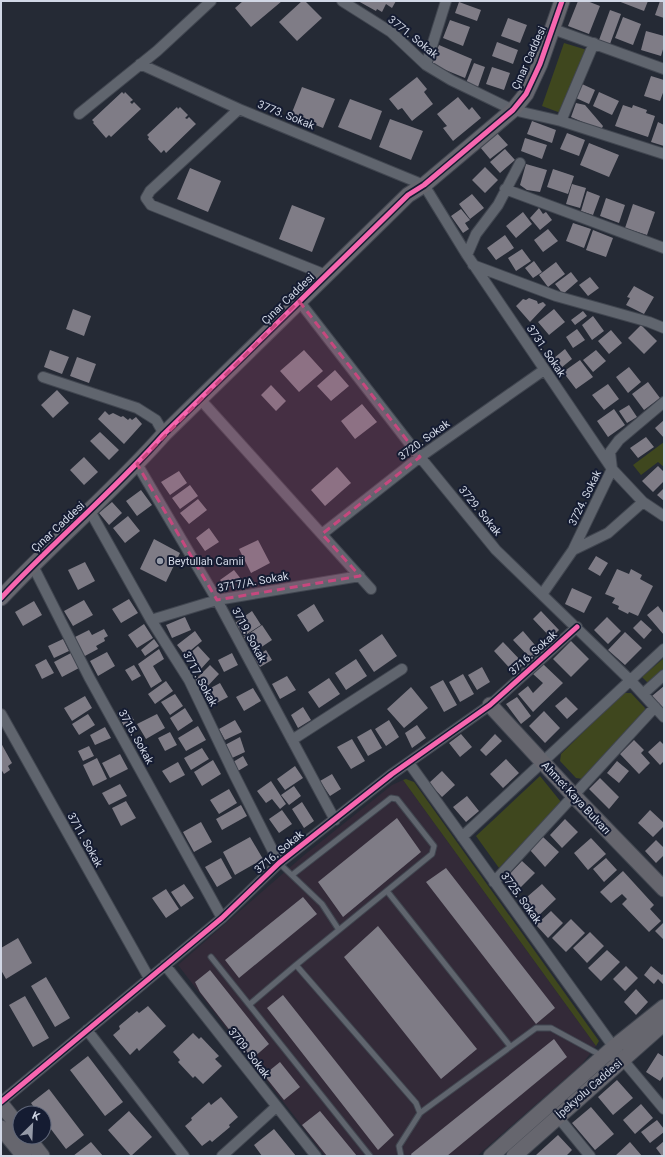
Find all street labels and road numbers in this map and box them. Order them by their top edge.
street label: 3771. Sokak [385,13,441,61]
street label: Çınar Caddesi [509,24,549,92]
street label: 3773. Sokak [256,98,317,132]
street label: Çınar Caddesi [259,271,317,327]
street label: 3731. Sokak [524,322,568,380]
street label: 3720. Sokak [396,417,453,463]
street label: 3724. Sokak [566,468,604,528]
street label: 3729. Sokak [456,483,504,539]
street label: Çınar Caddesi [29,499,87,555]
street label: 3717/A. Sokak [216,569,290,595]
street label: 3719. Sokak [229,605,269,665]
street label: 3716. Sokak [506,628,560,678]
street label: 3717. Sokak [180,649,220,709]
street label: 3715. Sokak [116,707,157,767]
street label: Ahmet Kaya Bulvarı [539,759,613,837]
street label: 3711. Sokak [65,810,106,870]
street label: 3716. Sokak [252,827,307,876]
street label: 3725. Sokak [498,870,544,927]
street label: 3709. Sokak [225,1025,273,1081]
street label: İpekyolu Caddesi [553,1057,625,1121]

